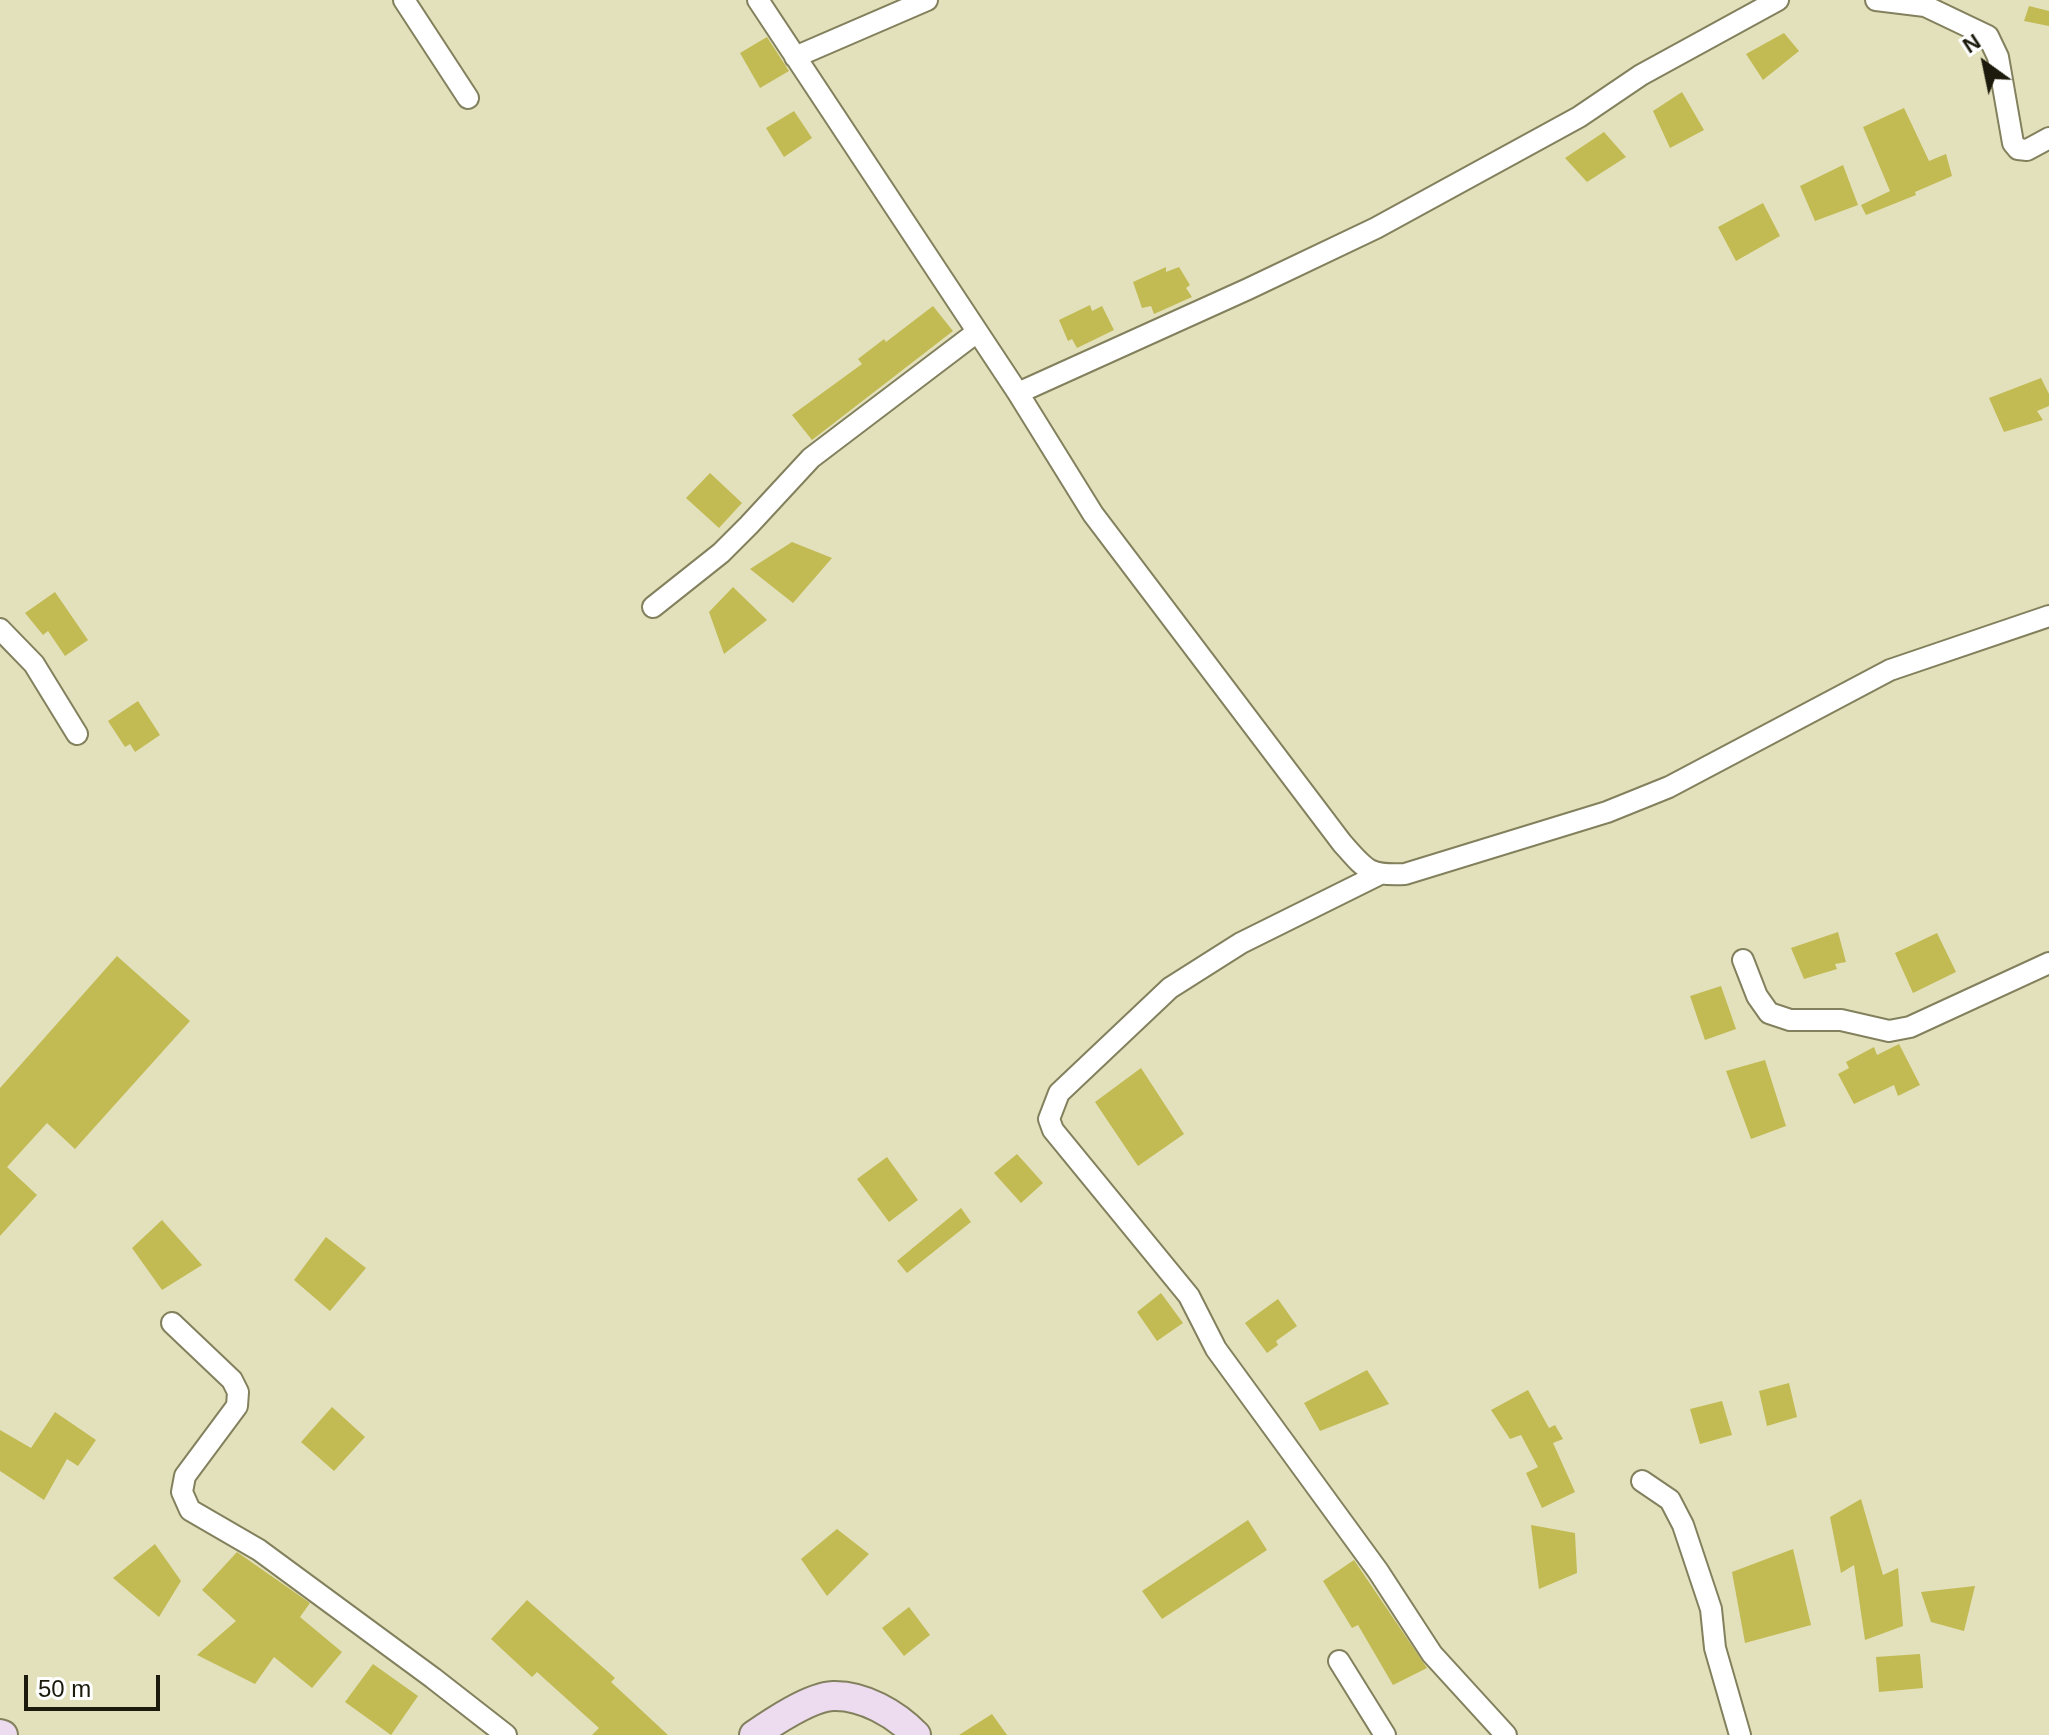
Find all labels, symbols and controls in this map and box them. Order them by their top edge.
north arrow [1945,24,2025,104]
text: N [1958,29,1985,58]
scale bar [28,1659,164,1709]
text: 50 m [38,1675,91,1702]

